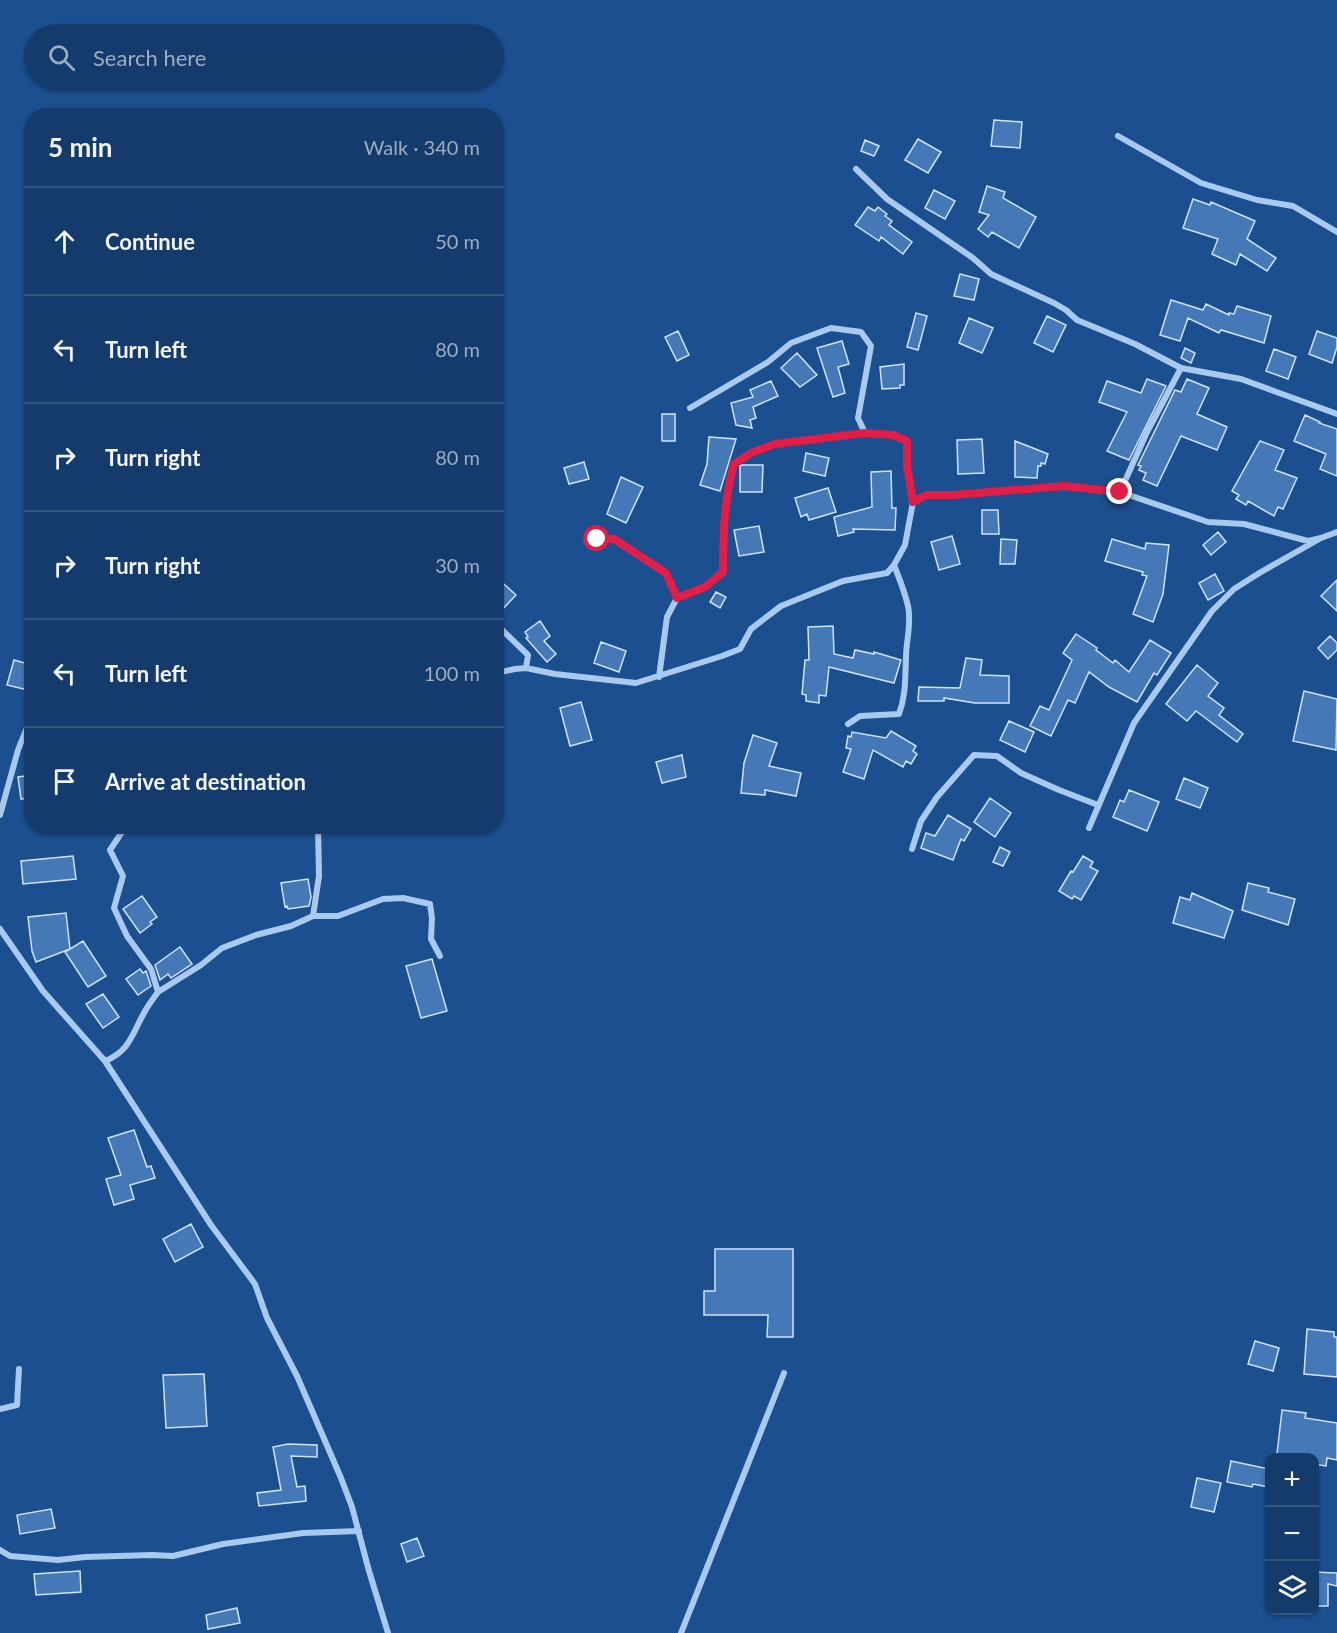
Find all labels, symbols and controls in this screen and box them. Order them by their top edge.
search box [24,24,504,90]
icon: search [45,41,78,74]
text: Search here [93,44,206,71]
text: 5 min [48,131,112,163]
text: Walk · 340 m [364,135,480,159]
icon: ahead [48,225,81,258]
text: Continue [105,228,195,255]
text: 50 m [435,229,480,253]
icon: left [48,333,81,366]
text: Turn left [105,336,187,363]
text: 80 m [435,337,480,361]
icon: right [48,441,81,474]
text: Turn right [105,444,200,471]
text: 80 m [435,445,480,469]
route end [1106,478,1132,504]
route start [583,525,609,551]
icon: right [48,549,81,582]
text: Turn right [105,552,200,579]
text: 30 m [435,553,480,577]
icon: left [48,657,81,690]
text: Turn left [105,660,187,687]
text: 100 m [424,661,480,685]
icon: arrive [48,765,81,798]
text: Arrive at destination [105,768,306,795]
map controls [1265,1453,1319,1615]
button: + [1265,1453,1319,1507]
button: − [1265,1507,1319,1561]
button: layers [1265,1561,1319,1615]

